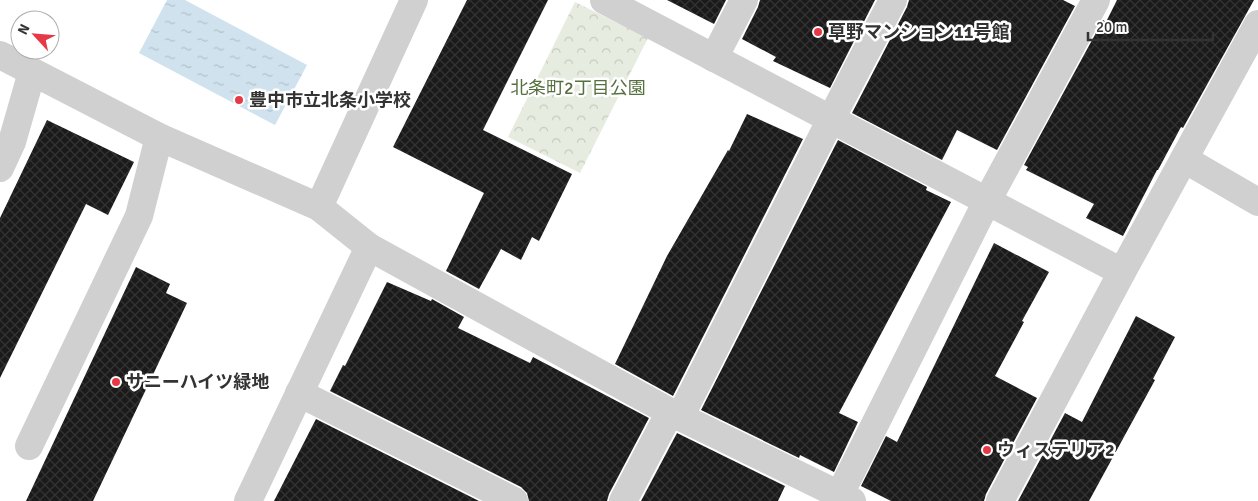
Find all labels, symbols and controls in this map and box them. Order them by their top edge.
north arrow [10,10,60,60]
scale bar [1088,10,1213,42]
text: 20 m [1096,18,1127,36]
text: N [14,21,34,38]
place label: 草野マンション11号館 [828,21,1009,43]
marker: 草野マンション11号館 [812,26,824,38]
park label: 北条町2丁目公園 [510,77,646,99]
place label: 豊中市立北条小学校 [249,89,411,111]
marker: 豊中市立北条小学校 [233,94,245,106]
place label: サニーハイツ緑地 [126,371,269,393]
marker: サニーハイツ緑地 [110,376,122,388]
place label: ウィステリア2 [997,439,1115,461]
marker: ウィステリア2 [981,444,993,456]

